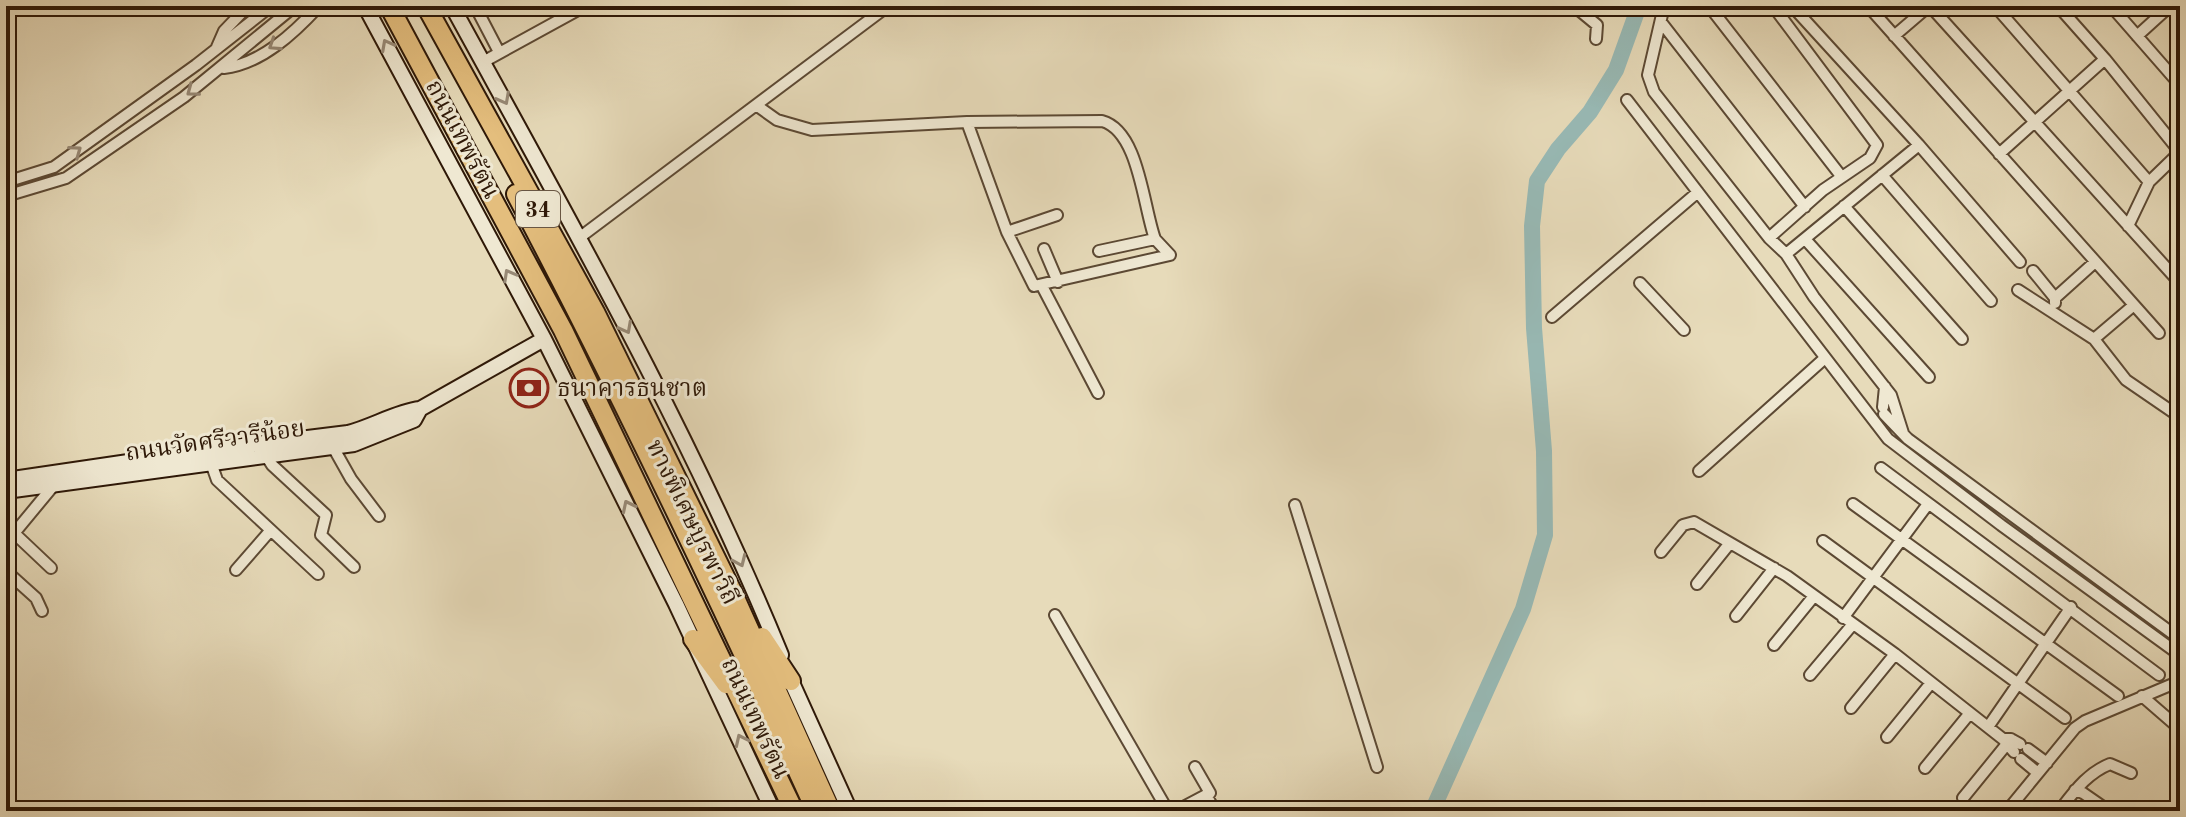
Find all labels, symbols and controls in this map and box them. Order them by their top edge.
one-way arrow [269,36,283,51]
one-way arrow [381,39,396,54]
street label: ถนนเทพรัตน [420,75,505,203]
one-way arrow [186,82,201,96]
one-way arrow [494,90,509,105]
one-way arrow [68,146,82,161]
road number: 34 [516,191,560,227]
one-way arrow [503,269,519,283]
one-way arrow [616,320,631,334]
bank icon: ธนาคารธนชาต [508,367,550,409]
place label: ธนาคารธนชาต [557,378,707,402]
street label: ถนนวัดศรีวารีน้อย [123,414,307,466]
street label: ทางพิเศษบูรพาวิถี [640,435,744,610]
one-way arrow [622,500,637,515]
one-way arrow [730,553,746,568]
street label: ถนนเทพรัตน [716,653,795,783]
one-way arrow [735,734,751,749]

